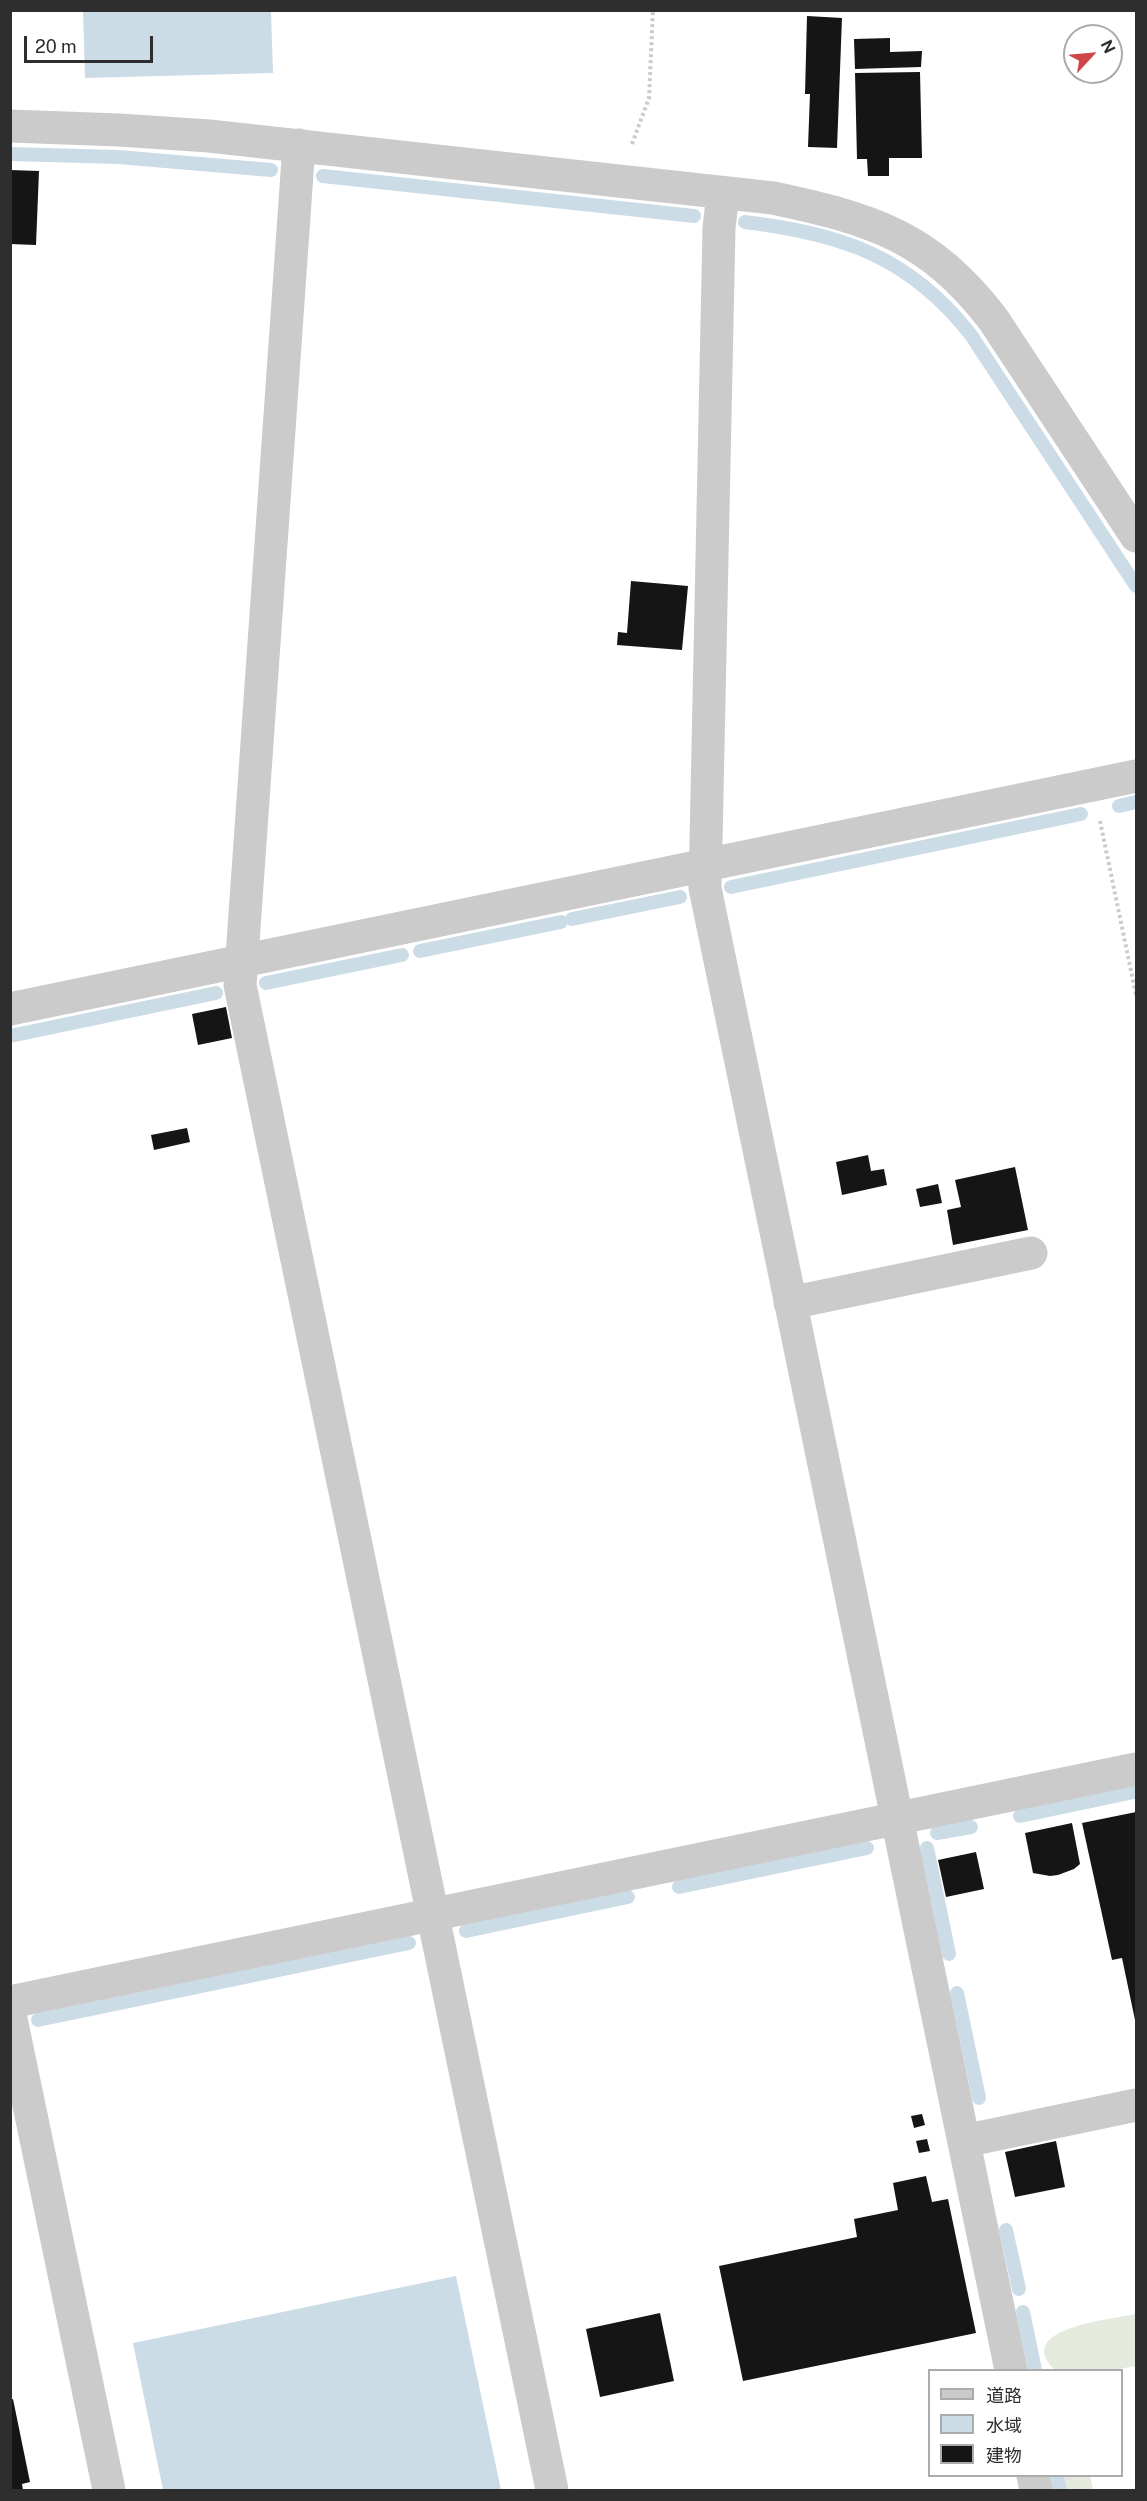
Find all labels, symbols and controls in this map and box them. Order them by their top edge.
scale bar [27,24,156,62]
north arrow [1063,24,1123,84]
text: 20 m [35,36,77,57]
text: N [1097,37,1119,57]
legend [928,2369,1123,2477]
text: 道路 [986,2385,1022,2406]
text: 水域 [986,2415,1022,2436]
text: 建物 [986,2445,1022,2466]

